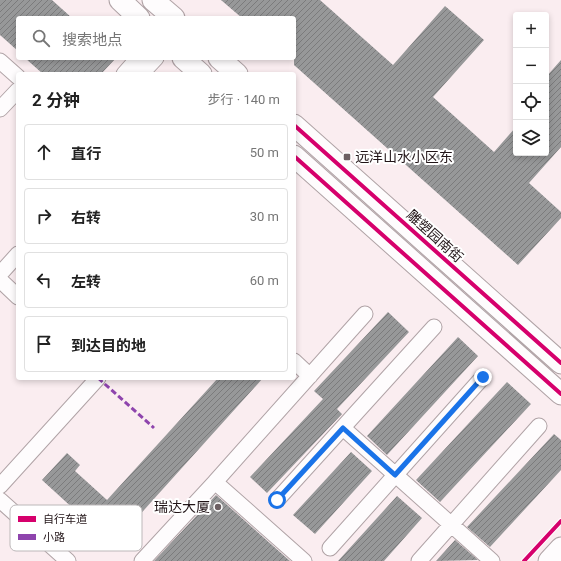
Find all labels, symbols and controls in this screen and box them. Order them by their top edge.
map controls [513,12,549,156]
button: + [513,12,549,48]
search box [16,16,296,60]
icon: search [30,27,52,49]
text: 搜索地点 [62,31,122,49]
button: − [513,48,549,84]
button: locate [513,84,549,120]
text: 2 分钟 [32,90,80,110]
text: 步行 · 140 m [208,92,280,107]
button: layers [513,120,549,156]
icon: ahead [33,141,55,163]
text: 直行 [71,145,101,163]
text: 50 m [250,145,279,160]
place label: 远洋山水小区东 [355,149,453,165]
marker: 远洋山水小区东 [342,152,352,162]
icon: right [33,205,55,227]
street label: 雕塑园南街 [404,207,466,265]
text: 右转 [71,209,101,227]
text: 30 m [250,209,279,224]
icon: left [33,269,55,291]
text: 左转 [71,273,101,291]
text: 60 m [250,273,279,288]
icon: arrive [33,333,55,355]
text: 到达目的地 [71,337,146,355]
route end [474,368,492,386]
route start [268,491,286,509]
place label: 瑞达大厦 [154,499,210,515]
marker: 瑞达大厦 [213,502,223,512]
legend [10,505,142,551]
text: 自行车道 [43,513,87,526]
text: 小路 [43,531,65,544]

